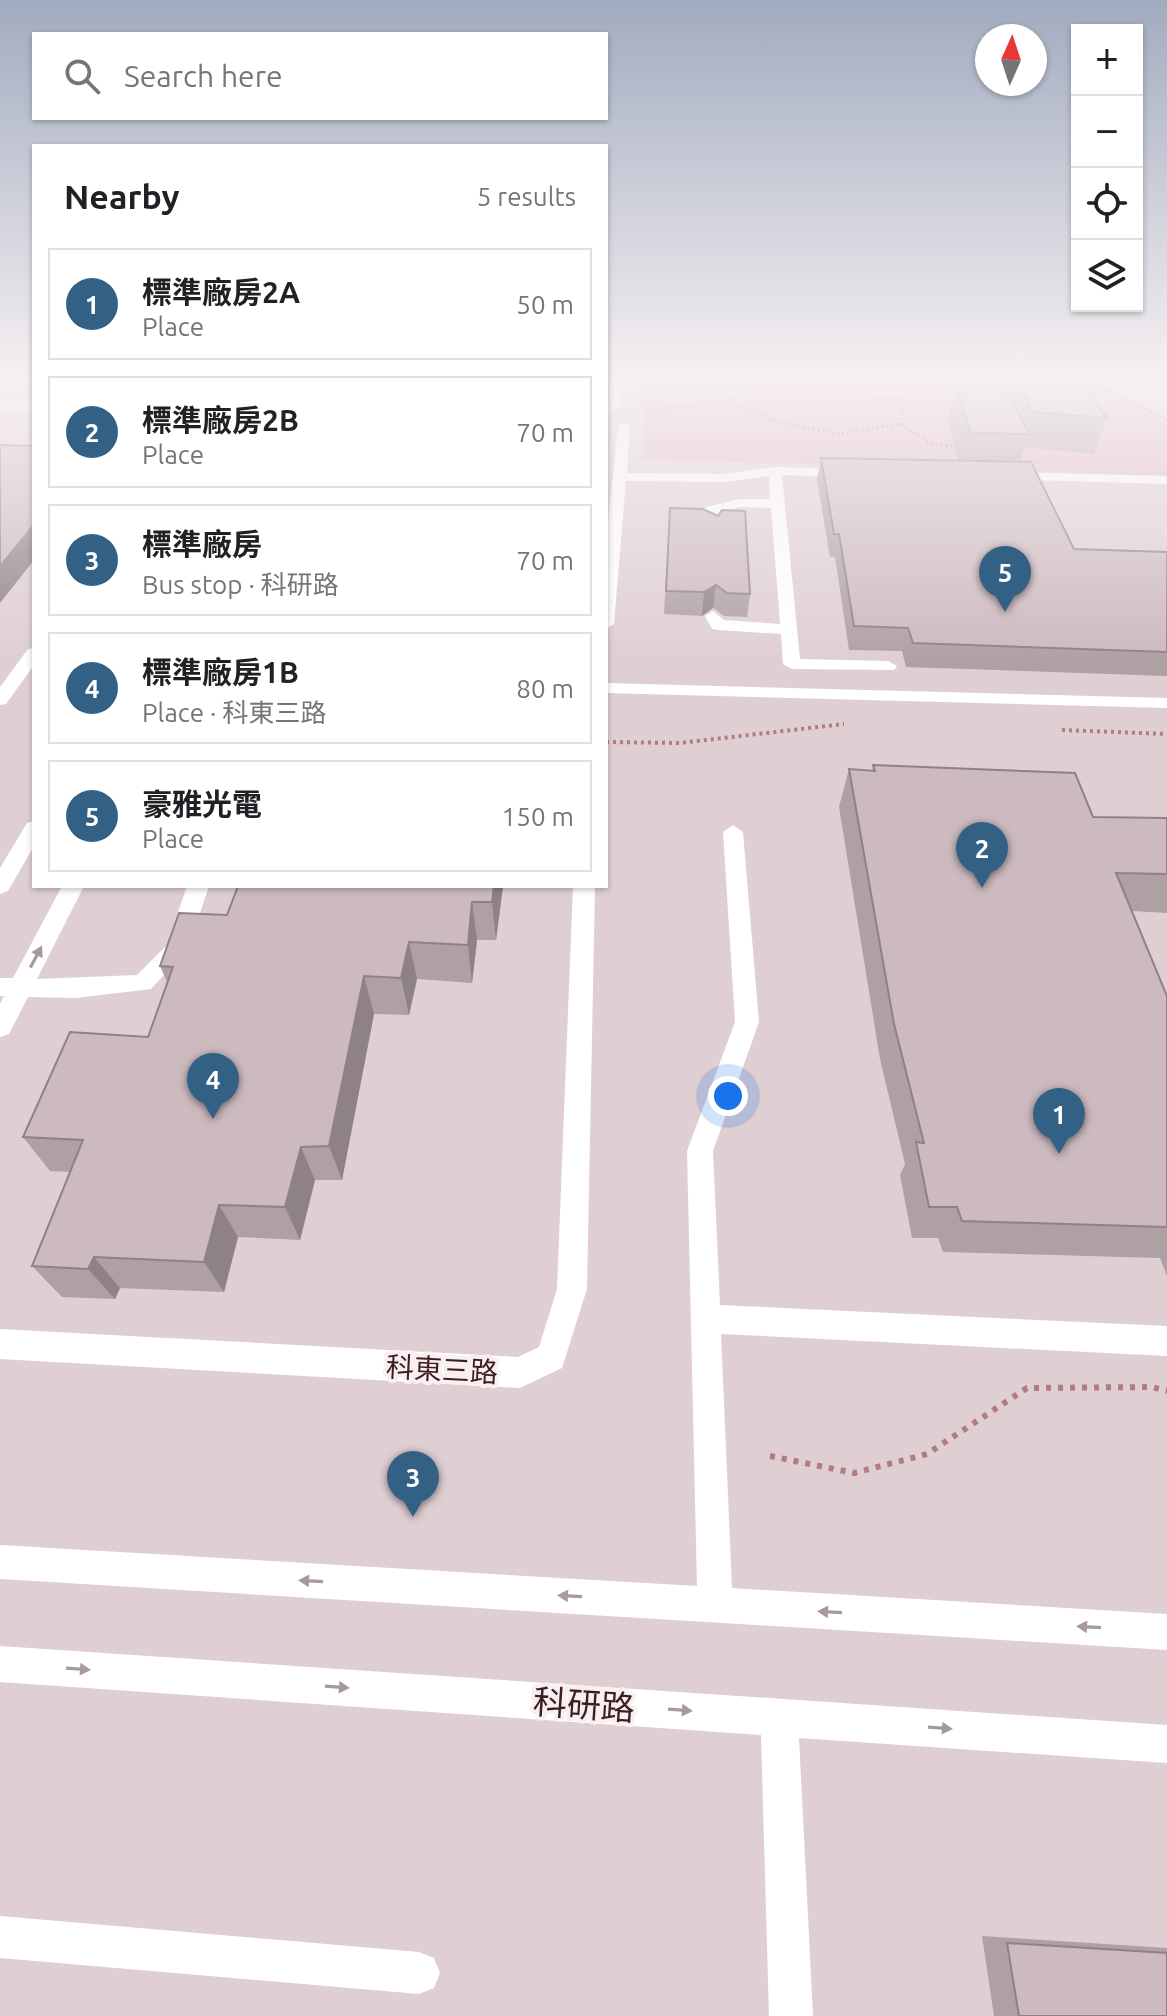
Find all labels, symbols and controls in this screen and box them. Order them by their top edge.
north arrow [975,24,1047,96]
map controls [1071,24,1143,312]
button: + [1071,24,1143,96]
search box [32,32,608,120]
icon: search [60,54,104,98]
text: Search here [124,59,283,93]
button: − [1071,96,1143,168]
button: locate [1071,168,1143,240]
text: Nearby [64,177,179,215]
text: 5 results [477,182,576,211]
button: layers [1071,240,1143,312]
text: 標準廠房2A [142,275,300,309]
text: 1 [85,290,99,319]
text: 50 m [516,290,574,319]
text: Place [142,312,204,341]
text: 標準廠房2B [142,403,299,437]
text: 2 [85,418,99,447]
text: 70 m [516,418,574,447]
text: Place [142,440,204,469]
text: 標準廠房 [142,527,262,561]
text: 3 [85,546,99,575]
text: 70 m [516,546,574,575]
pin: 5 [979,546,1031,612]
text: Bus stop · 科研路 [142,570,339,599]
text: 標準廠房1B [142,655,299,689]
text: 4 [85,674,99,703]
text: 80 m [516,674,574,703]
text: Place · 科東三路 [142,698,326,727]
text: 豪雅光電 [142,787,262,821]
text: 5 [85,802,99,831]
text: 150 m [502,802,574,831]
pin: 2 [956,822,1008,888]
text: Place [142,824,204,853]
one-way arrow [30,946,43,969]
pin: 4 [187,1053,239,1119]
your location [708,1076,748,1116]
pin: 1 [1033,1088,1085,1154]
street label: 科東三路 [385,1351,499,1387]
pin: 3 [387,1451,439,1517]
one-way arrow [298,1574,323,1587]
one-way arrow [557,1589,582,1602]
one-way arrow [817,1605,842,1618]
one-way arrow [1076,1620,1101,1633]
one-way arrow [66,1663,91,1676]
one-way arrow [325,1681,350,1694]
street label: 科研路 [532,1681,636,1727]
one-way arrow [668,1704,693,1717]
one-way arrow [928,1722,953,1735]

